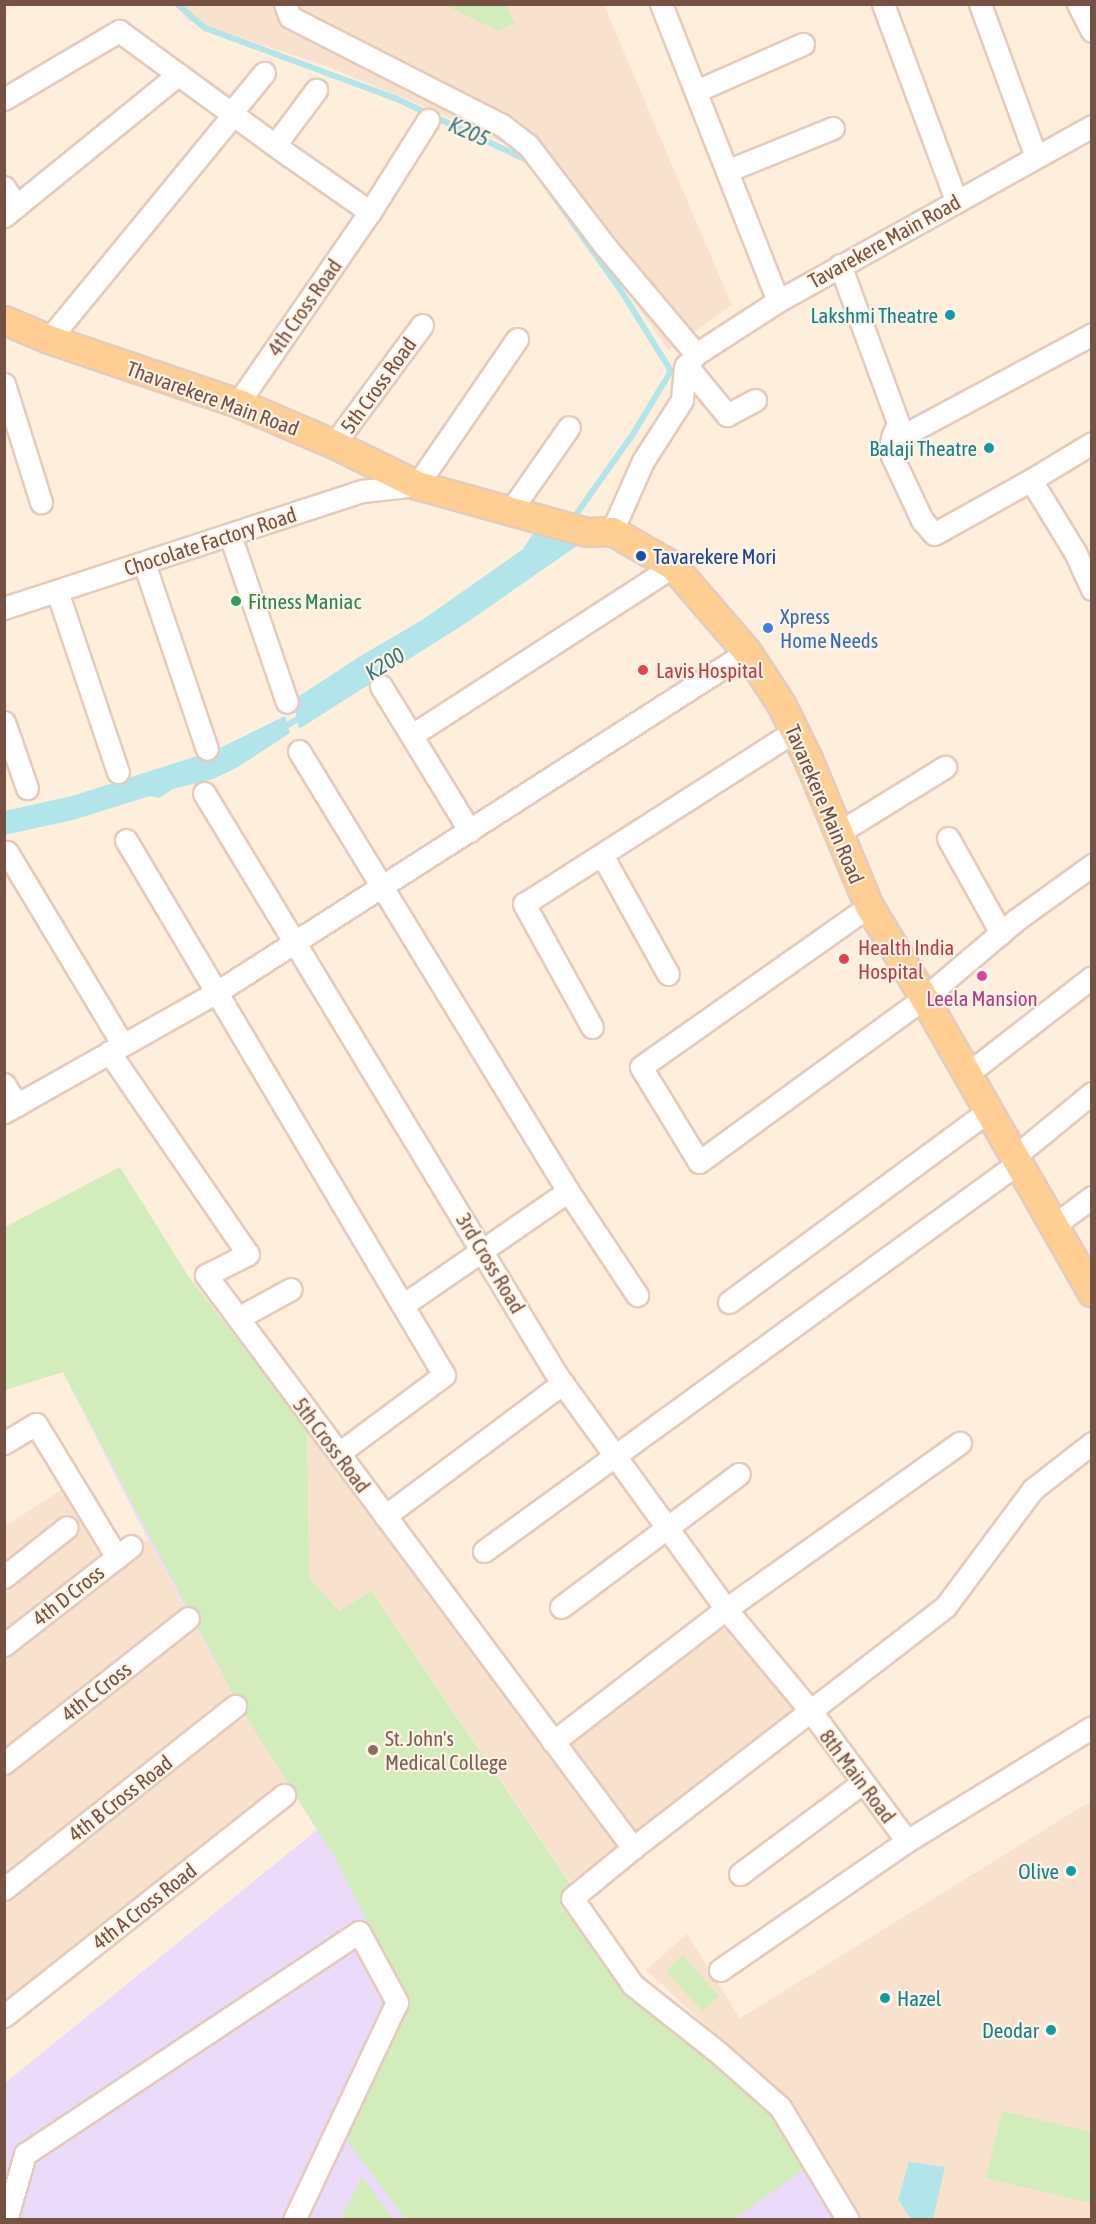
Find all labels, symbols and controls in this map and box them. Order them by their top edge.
water label: K205 [445,111,493,153]
street label: Tavarekere Main Road [803,189,965,293]
street label: 4th Cross Road [261,254,347,360]
place label: Lakshmi Theatre [810,302,938,328]
marker: Lakshmi Theatre [943,308,957,322]
street label: 5th Cross Road [335,332,421,438]
street label: Thavarekere Main Road [123,355,303,441]
place label: Balaji Theatre [869,435,977,461]
marker: Balaji Theatre [982,441,996,455]
street label: Chocolate Factory Road [121,501,299,581]
place label: Tavarekere Mori [653,543,776,569]
marker: Tavarekere Mori [634,549,648,563]
place label: Fitness Maniac [248,588,361,614]
marker: Fitness Maniac [229,594,243,608]
place label: Xpress Home Needs [780,603,878,653]
marker: Xpress Home Needs [761,621,775,635]
water label: K200 [360,642,410,686]
place label: Lavis Hospital [656,657,763,683]
marker: Lavis Hospital [634,661,652,679]
street label: Tavarekere Main Road [780,721,870,887]
place label: Health India Hospital [858,934,954,984]
marker: Health India Hospital [835,950,853,968]
marker: Leela Mansion [975,969,989,983]
place label: Leela Mansion [926,985,1038,1011]
street label: 3rd Cross Road [451,1208,531,1318]
street label: 5th Cross Road [288,1393,376,1497]
street label: 4th D Cross [27,1559,109,1631]
street label: 4th C Cross [56,1656,136,1726]
street label: 8th Main Road [815,1724,901,1828]
place label: St. John's Medical College [385,1725,507,1775]
marker: St. John's Medical College [366,1743,380,1757]
street label: 4th B Cross Road [63,1750,177,1846]
street label: 4th A Cross Road [87,1857,201,1955]
place label: Olive [1018,1858,1059,1884]
marker: Olive [1064,1864,1078,1878]
place label: Hazel [897,1985,941,2011]
marker: Hazel [878,1991,892,2005]
place label: Deodar [982,2017,1039,2043]
marker: Deodar [1044,2023,1058,2037]

